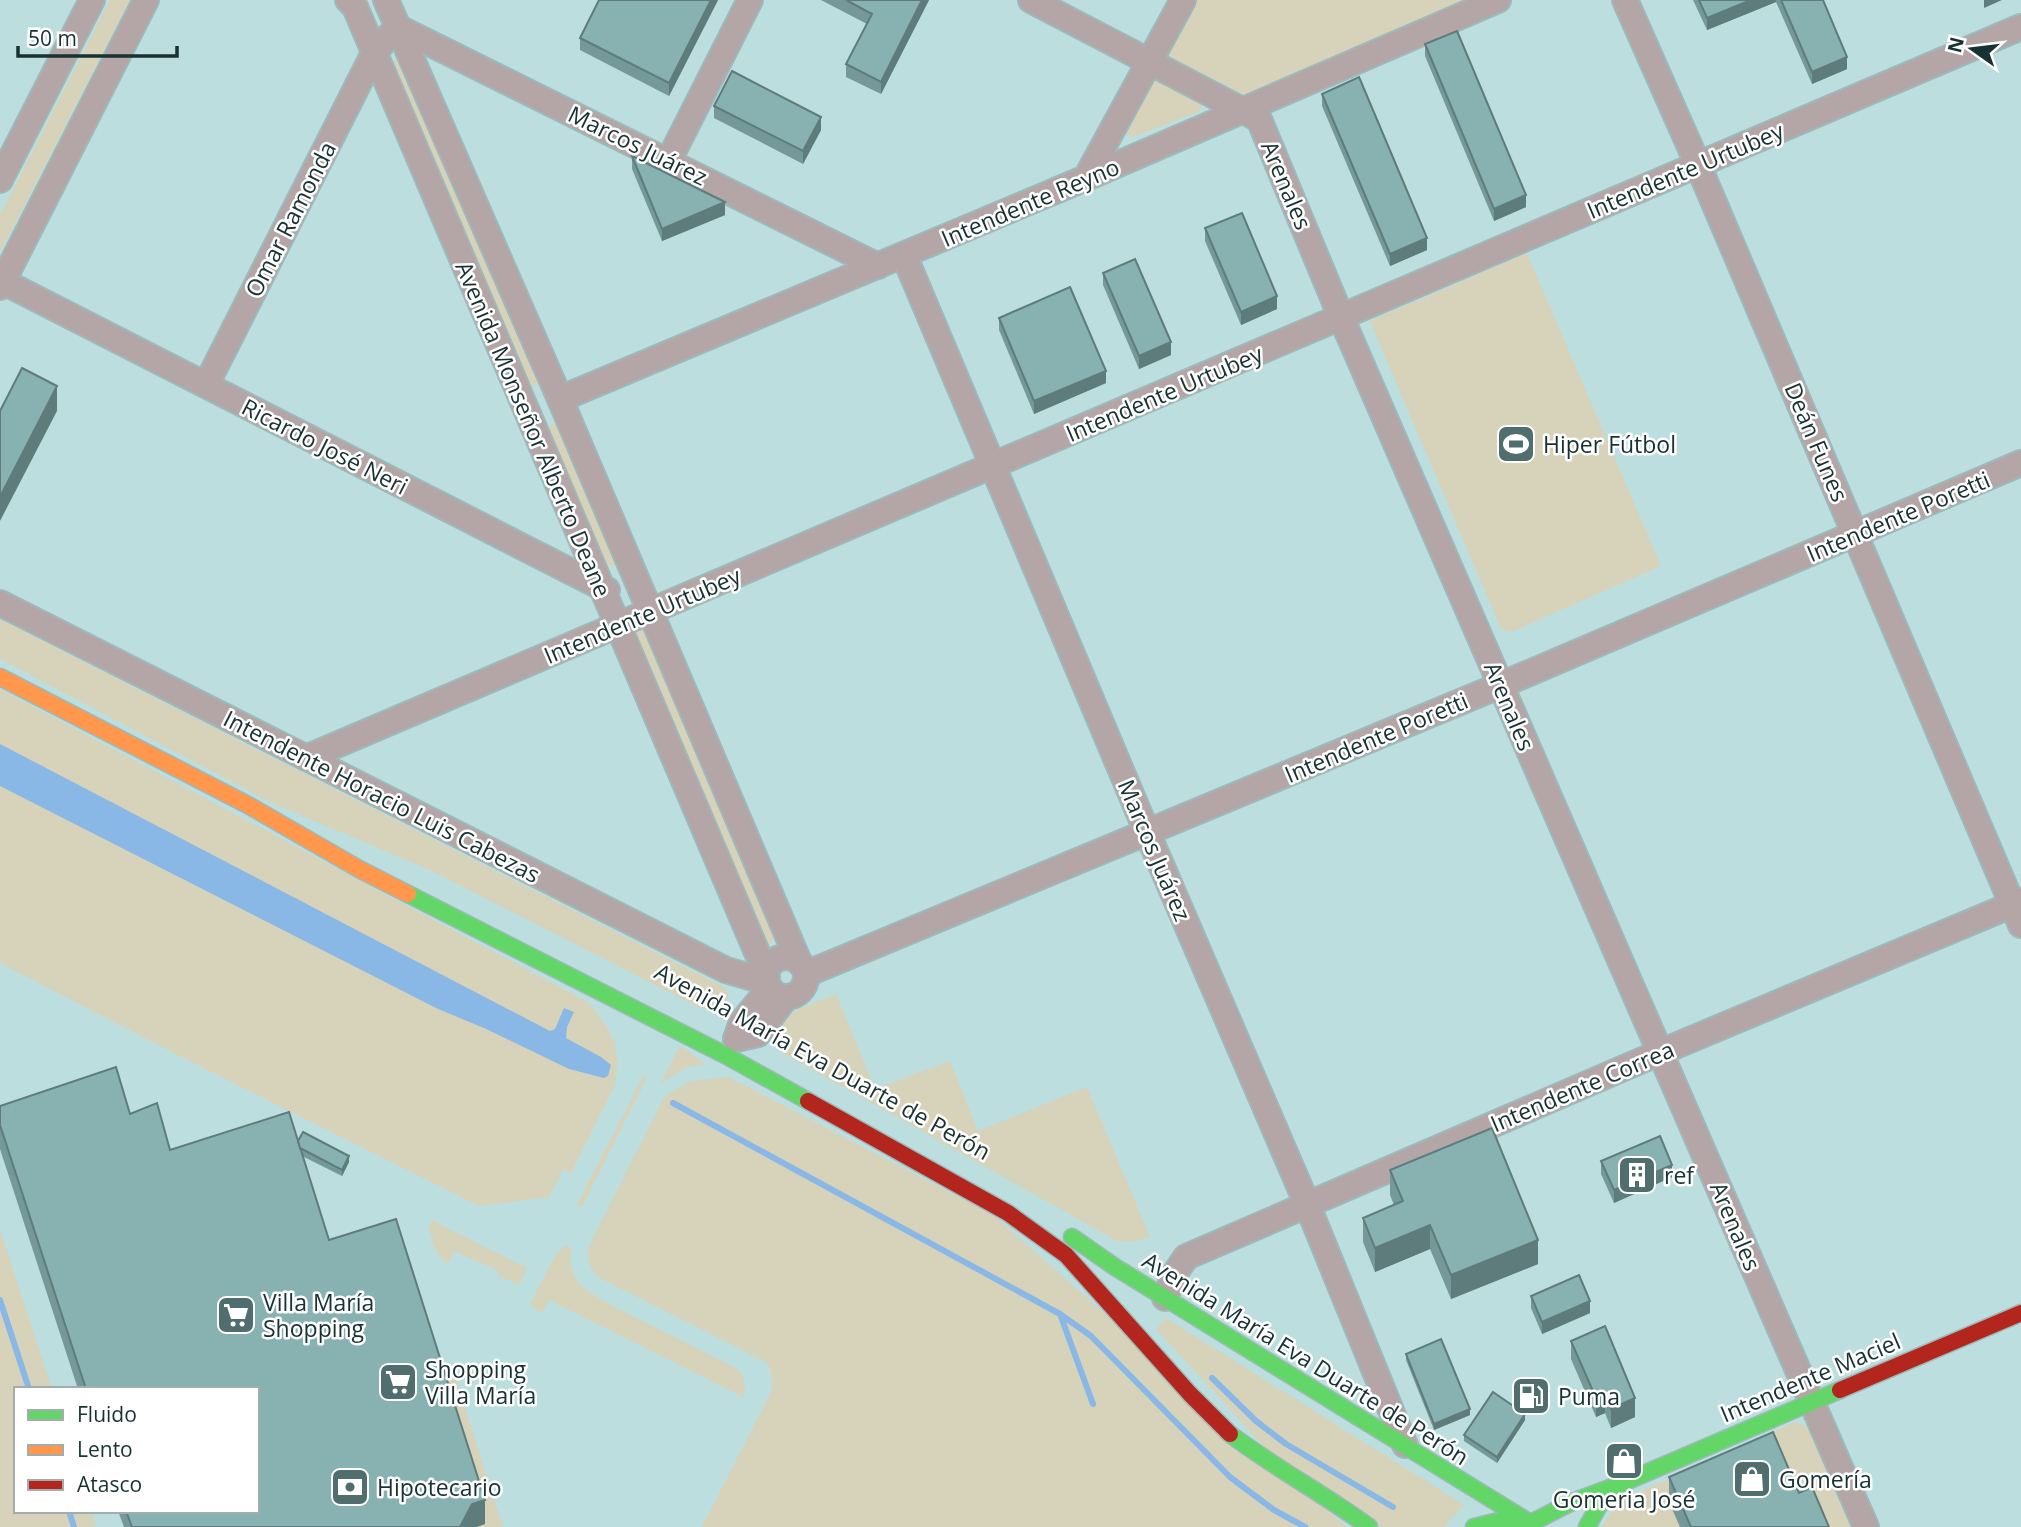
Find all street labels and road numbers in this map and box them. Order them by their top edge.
street label: Marcos Juárez [563,98,713,192]
street label: Intendente Urtubey [1582,114,1789,226]
street label: Omar Ramonda [237,136,343,302]
street label: Arenales [1254,136,1320,234]
street label: Intendente Reyno [936,150,1124,254]
street label: Avenida Monseñor Alberto Deane [449,256,619,602]
street label: Intendente Urtubey [1061,337,1268,449]
street label: Deán Funes [1778,378,1856,506]
street label: Ricardo José Neri [236,390,414,502]
street label: Intendente Poretti [1801,463,1995,569]
street label: Intendente Urtubey [539,559,746,671]
street label: Arenales [1477,657,1543,755]
street label: Intendente Poretti [1279,684,1473,790]
street label: Intendente Horacio Luis Cabezas [218,702,546,890]
street label: Marcos Juárez [1111,774,1199,926]
street label: Avenida María Eva Duarte de Perón [649,955,997,1167]
street label: Intendente Correa [1485,1033,1679,1139]
street label: Arenales [1703,1177,1769,1275]
street label: Avenida María Eva Duarte de Perón [1137,1244,1475,1472]
street label: Intendente Maciel [1715,1325,1905,1429]

